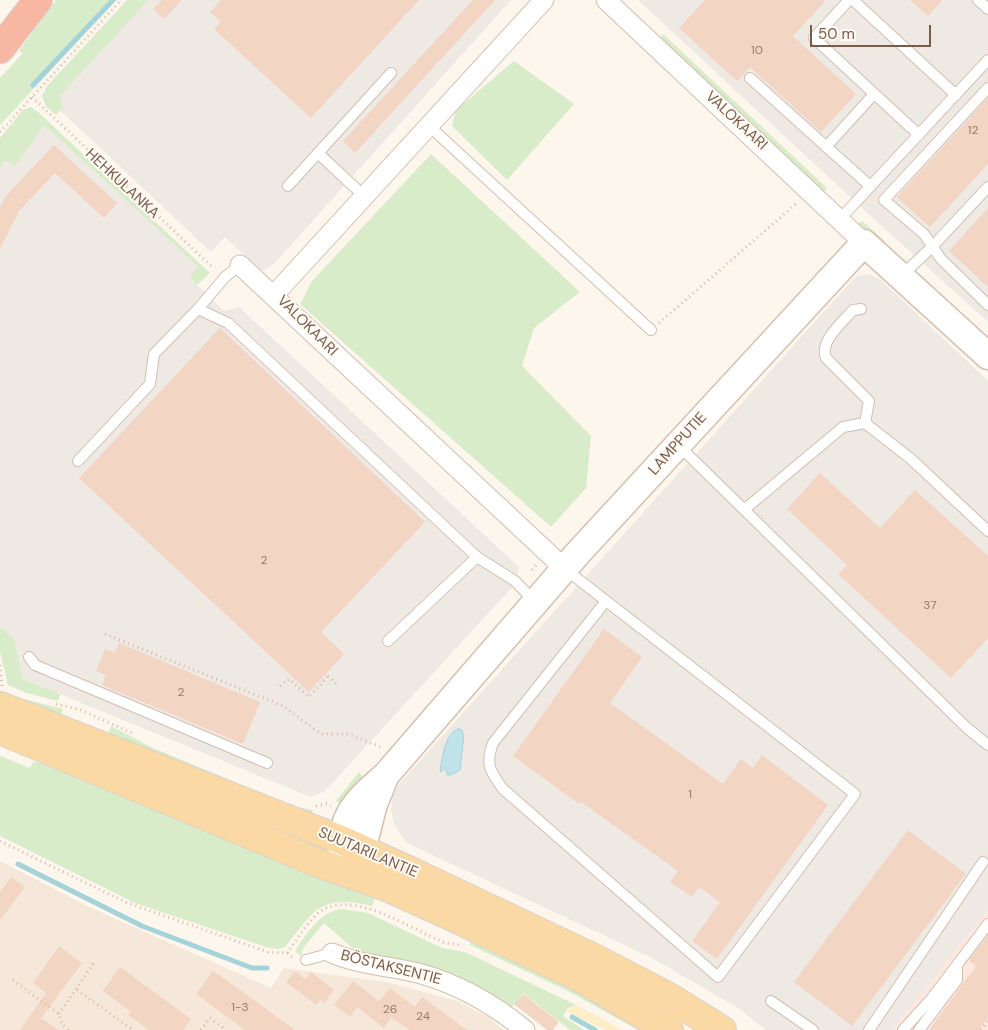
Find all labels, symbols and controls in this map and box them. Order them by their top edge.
scale bar [813,15,934,47]
text: 50 m [818,24,855,44]
house number: 10 [751,44,763,58]
street label: VALOKAARI [701,88,771,154]
house number: 12 [968,124,978,138]
street label: HEHKULANKA [81,145,163,223]
street label: VALOKAARI [273,292,341,360]
street label: LAMPPUTIE [645,409,711,479]
house number: 2 [261,554,267,568]
house number: 37 [923,599,937,613]
house number: 2 [178,686,184,700]
house number: 1 [688,788,692,802]
street label: SUUTARILANTIE [315,824,421,882]
street label: BÖSTAKSENTIE [339,947,443,989]
house number: 1-3 [231,1001,249,1015]
house number: 26 [383,1003,397,1017]
house number: 24 [416,1010,430,1024]

